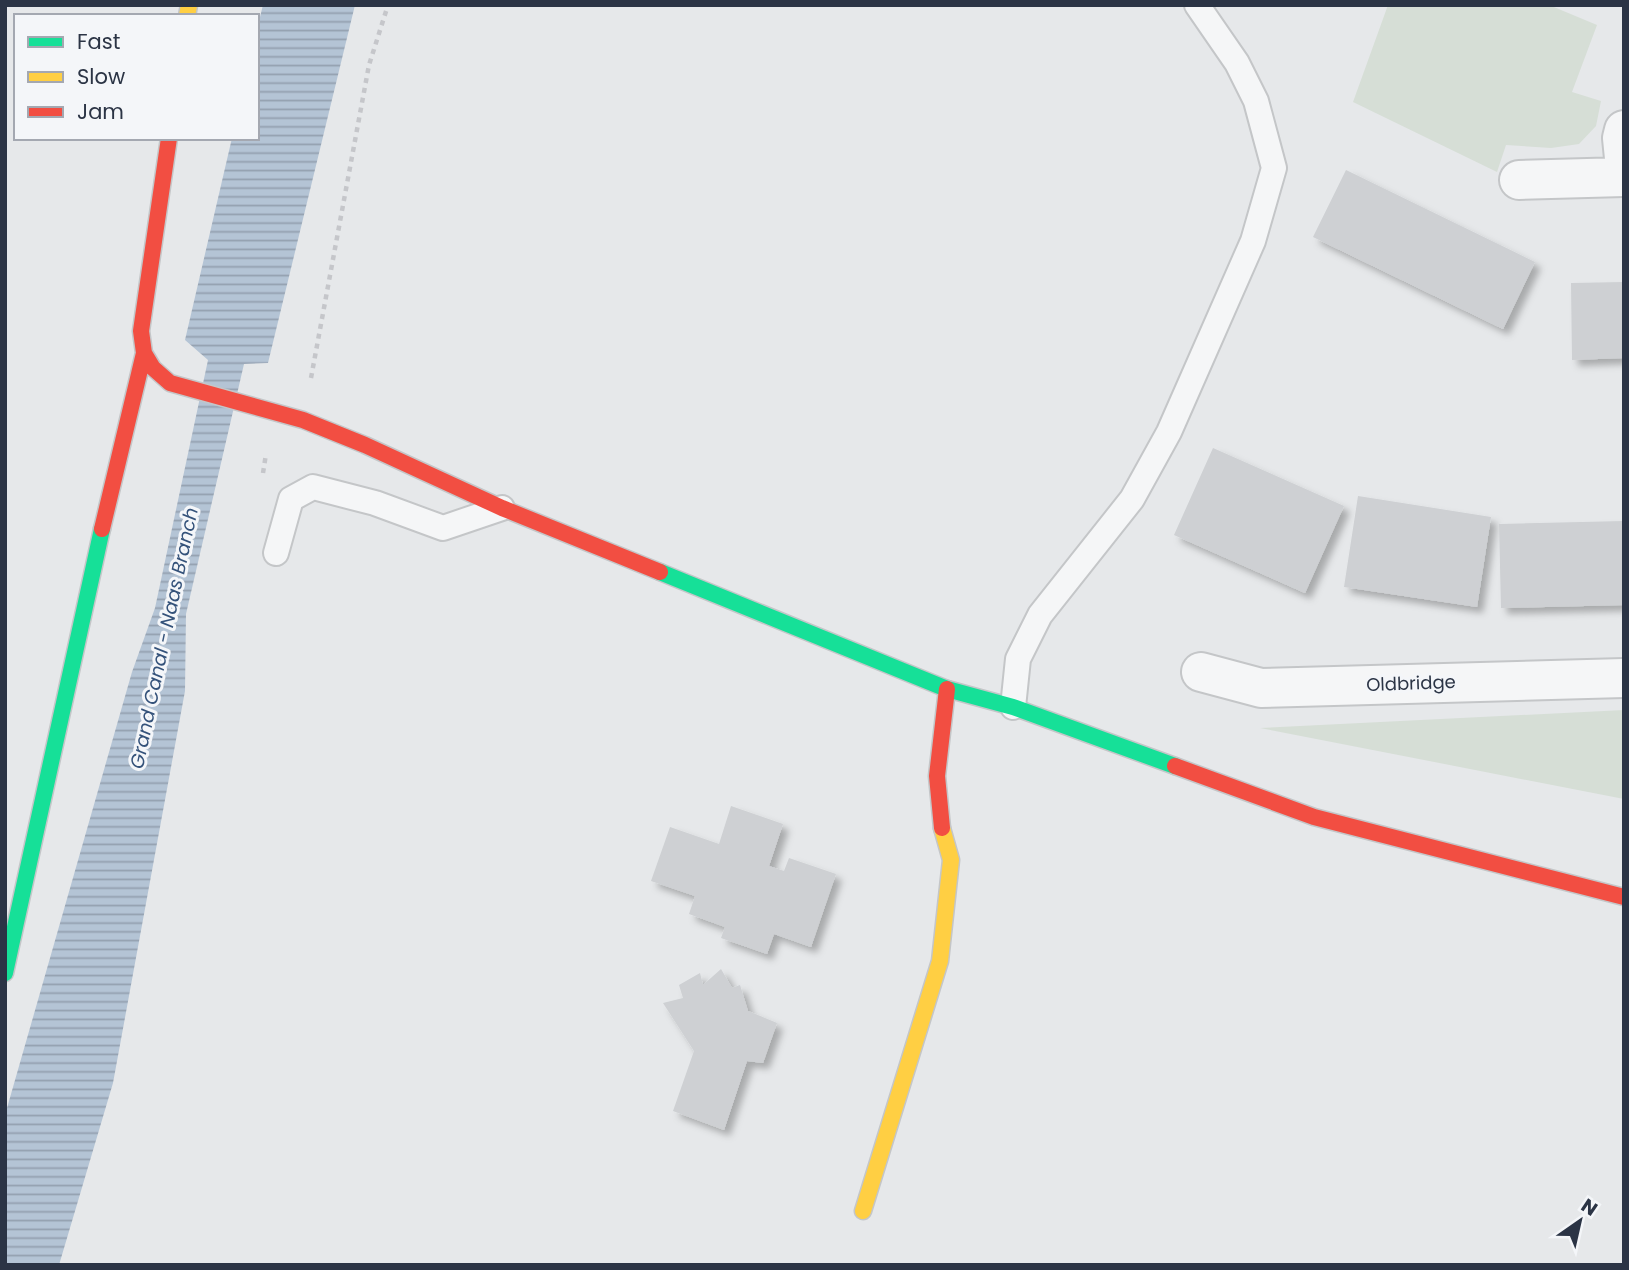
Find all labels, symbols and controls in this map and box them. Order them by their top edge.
legend [14,14,259,140]
text: Fast [77,27,120,56]
text: Slow [77,62,125,91]
text: Jam [77,97,124,126]
water label: Grand Canal - Naas Branch [123,505,205,771]
street label: Oldbridge [1366,669,1456,697]
north arrow [1545,1186,1615,1256]
text: N [1576,1192,1603,1223]

